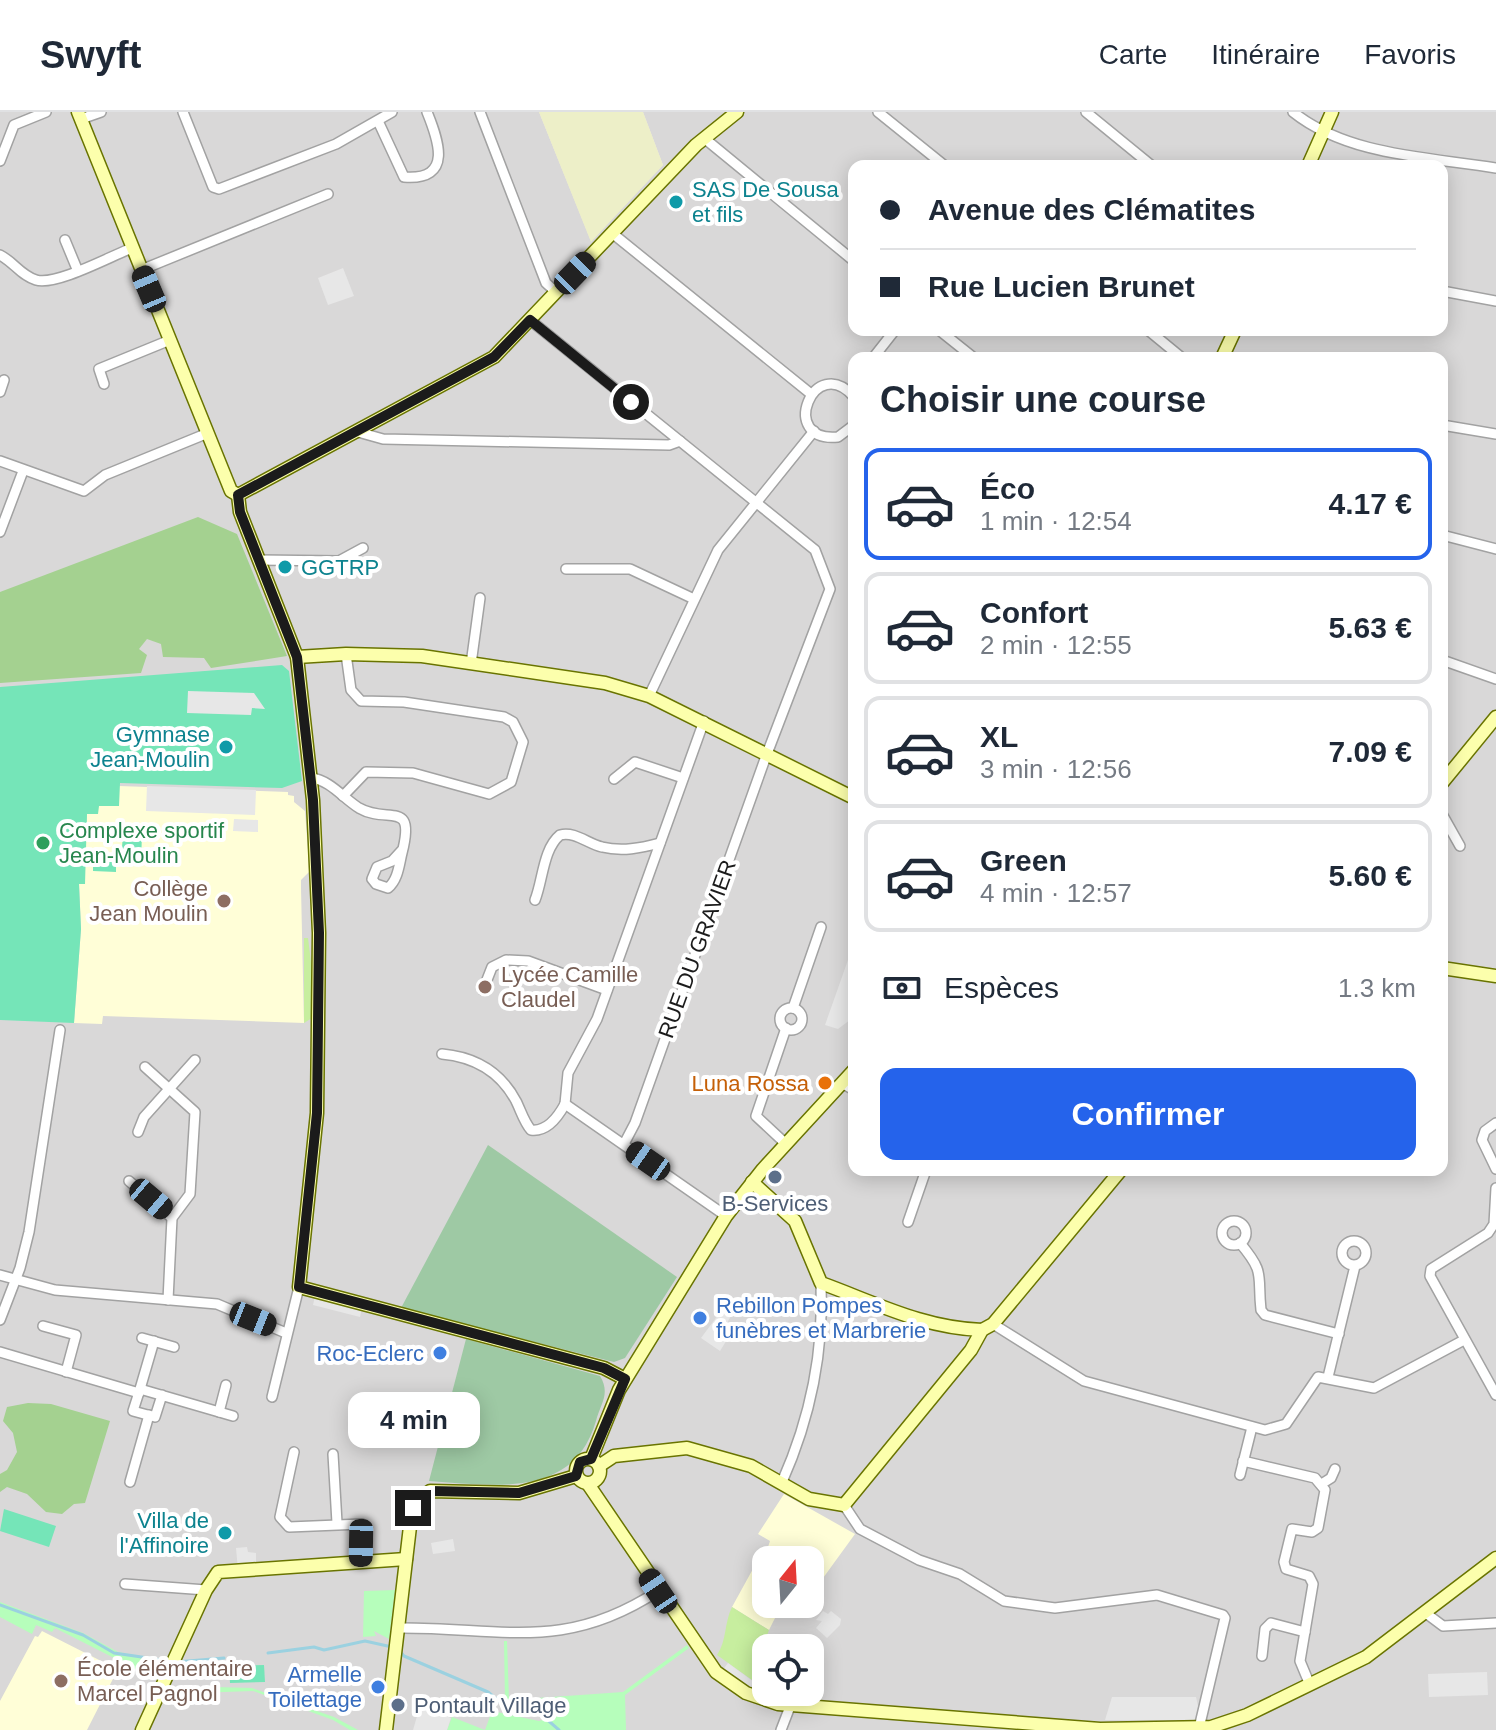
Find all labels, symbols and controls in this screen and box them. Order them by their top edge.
text: Swyft [40,34,141,76]
text: Carte [1099,39,1167,70]
text: Itinéraire [1211,39,1320,70]
text: Favoris [1364,39,1456,70]
place label: SAS De Sousa et fils [692,177,840,227]
marker: SAS De Sousa et fils [667,193,685,211]
text: Avenue des Clématites [928,193,1255,226]
car [550,247,600,299]
car [129,262,169,316]
text: Rue Lucien Brunet [928,270,1195,303]
text: Choisir une course [880,379,1206,420]
route start [613,384,649,420]
icon: car [884,468,956,540]
text: Éco [980,472,1035,505]
text: 4.17 € [1329,487,1412,520]
text: 1 min · 12:54 [980,506,1132,536]
place label: GGTRP [301,555,379,580]
marker: GGTRP [276,558,294,576]
icon: car [884,592,956,664]
text: Confort [980,596,1088,629]
text: 5.63 € [1329,611,1412,644]
text: 2 min · 12:55 [980,630,1132,660]
icon: car [884,716,956,788]
text: XL [980,720,1018,753]
place label: Gymnase Jean-Moulin [90,722,210,772]
text: 7.09 € [1329,735,1412,768]
marker: Gymnase Jean-Moulin [217,738,235,756]
text: 3 min · 12:56 [980,754,1132,784]
place label: Complexe sportif Jean-Moulin [59,818,225,868]
marker: Complexe sportif Jean-Moulin [34,834,52,852]
icon: car [884,840,956,912]
text: Green [980,844,1067,877]
street label: RUE DU GRAVIER [653,856,741,1042]
text: 5.60 € [1329,859,1412,892]
place label: Collège Jean Moulin [89,876,208,926]
text: 4 min · 12:57 [980,878,1132,908]
marker: Collège Jean Moulin [215,892,233,910]
place label: Lycée Camille Claudel [501,962,638,1012]
icon: cash [880,966,924,1010]
text: Espèces [944,971,1059,1004]
text: 1.3 km [1338,973,1416,1003]
marker: Lycée Camille Claudel [476,978,494,996]
button: Confirmer [880,1068,1416,1160]
place label: Luna Rossa [692,1071,810,1096]
marker: Luna Rossa [816,1074,834,1092]
car [621,1137,675,1185]
marker: B-Services [766,1168,784,1186]
car [125,1174,177,1224]
place label: B-Services [722,1191,828,1216]
place label: Rebillon Pompes funèbres et Marbrerie [716,1293,926,1343]
car [226,1299,280,1339]
marker: Rebillon Pompes funèbres et Marbrerie [691,1309,709,1327]
place label: Roc-Eclerc [316,1341,424,1366]
marker: Roc-Eclerc [431,1344,449,1362]
callout: 4 min [347,1392,479,1448]
text: 4 min [380,1405,448,1435]
route end [395,1490,431,1526]
place label: Villa de l'Affinoire [120,1508,209,1558]
car [349,1519,373,1567]
marker: Villa de l'Affinoire [216,1524,234,1542]
north arrow [752,1546,824,1618]
map controls [752,1546,824,1706]
car [635,1564,681,1618]
button: locate [752,1634,824,1706]
place label: École élémentaire Marcel Pagnol [77,1656,253,1706]
place label: Armelle Toilettage [268,1662,362,1712]
marker: École élémentaire Marcel Pagnol [52,1672,70,1690]
marker: Armelle Toilettage [369,1678,387,1696]
place label: Pontault Village [414,1693,567,1718]
marker: Pontault Village [389,1696,407,1714]

